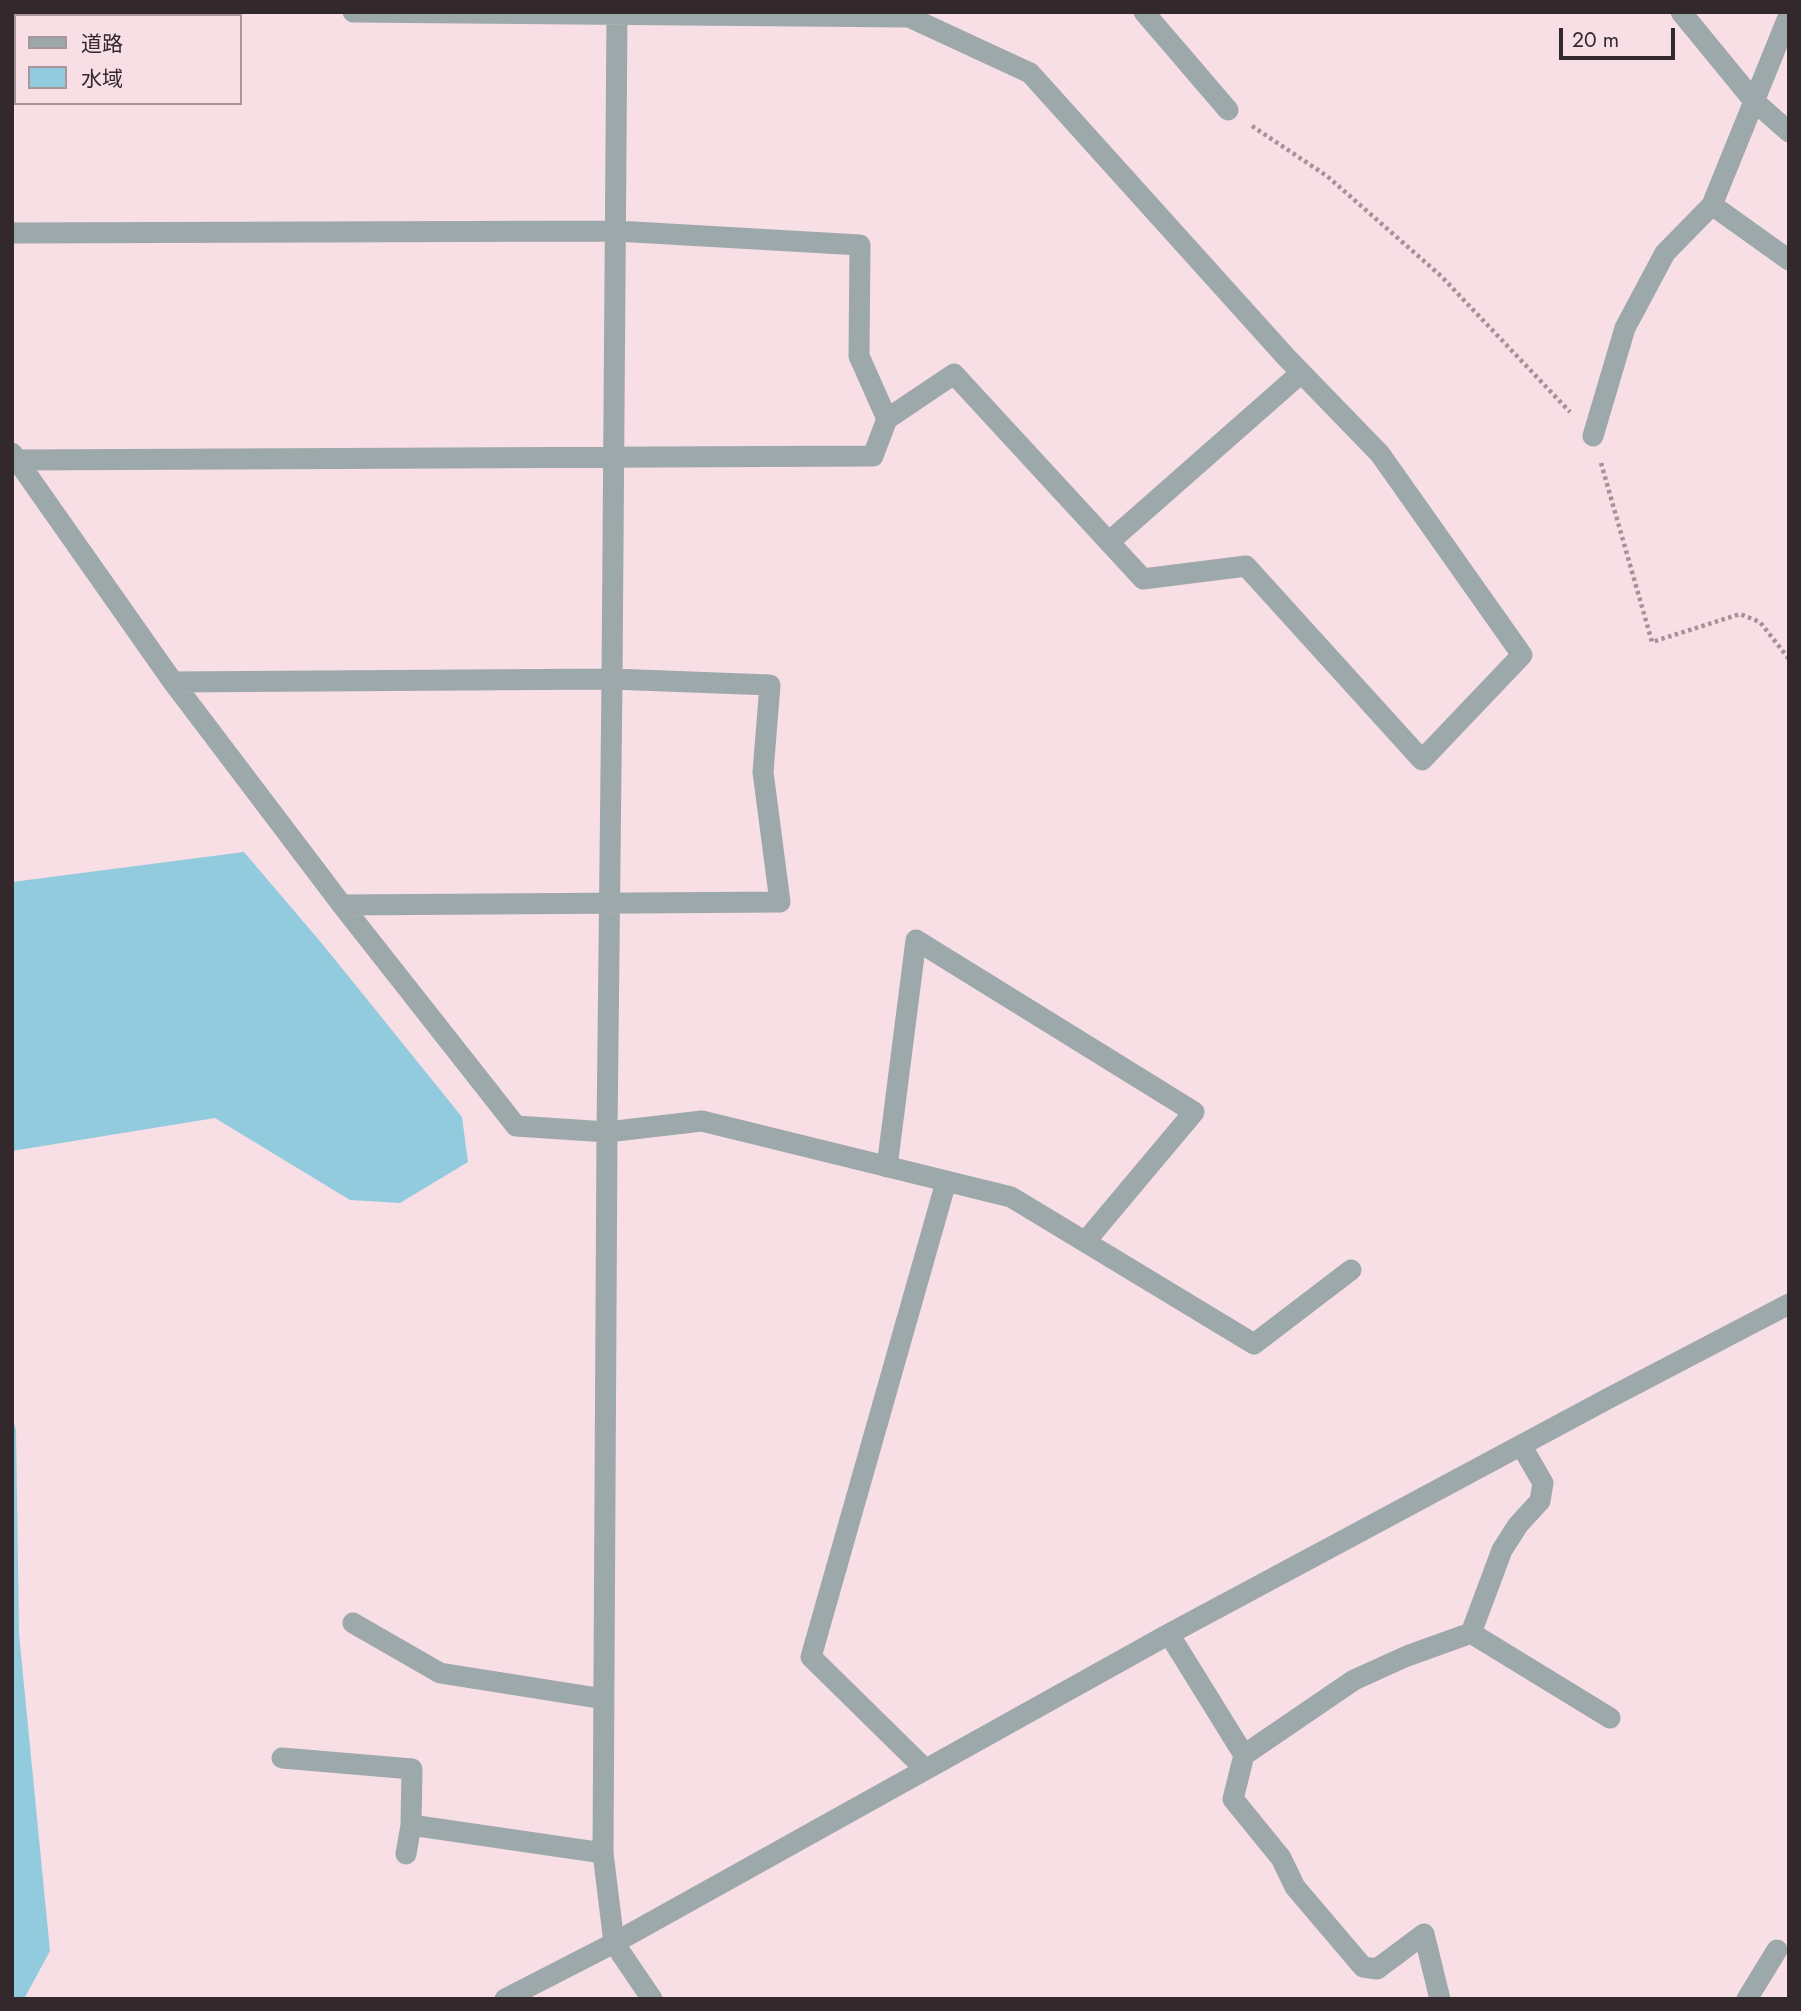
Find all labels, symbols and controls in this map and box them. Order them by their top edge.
legend [14,14,242,105]
scale bar [1563,14,1678,58]
text: 20 m [1572,25,1619,55]
text: 道路 [81,29,123,59]
text: 水域 [81,64,123,94]

